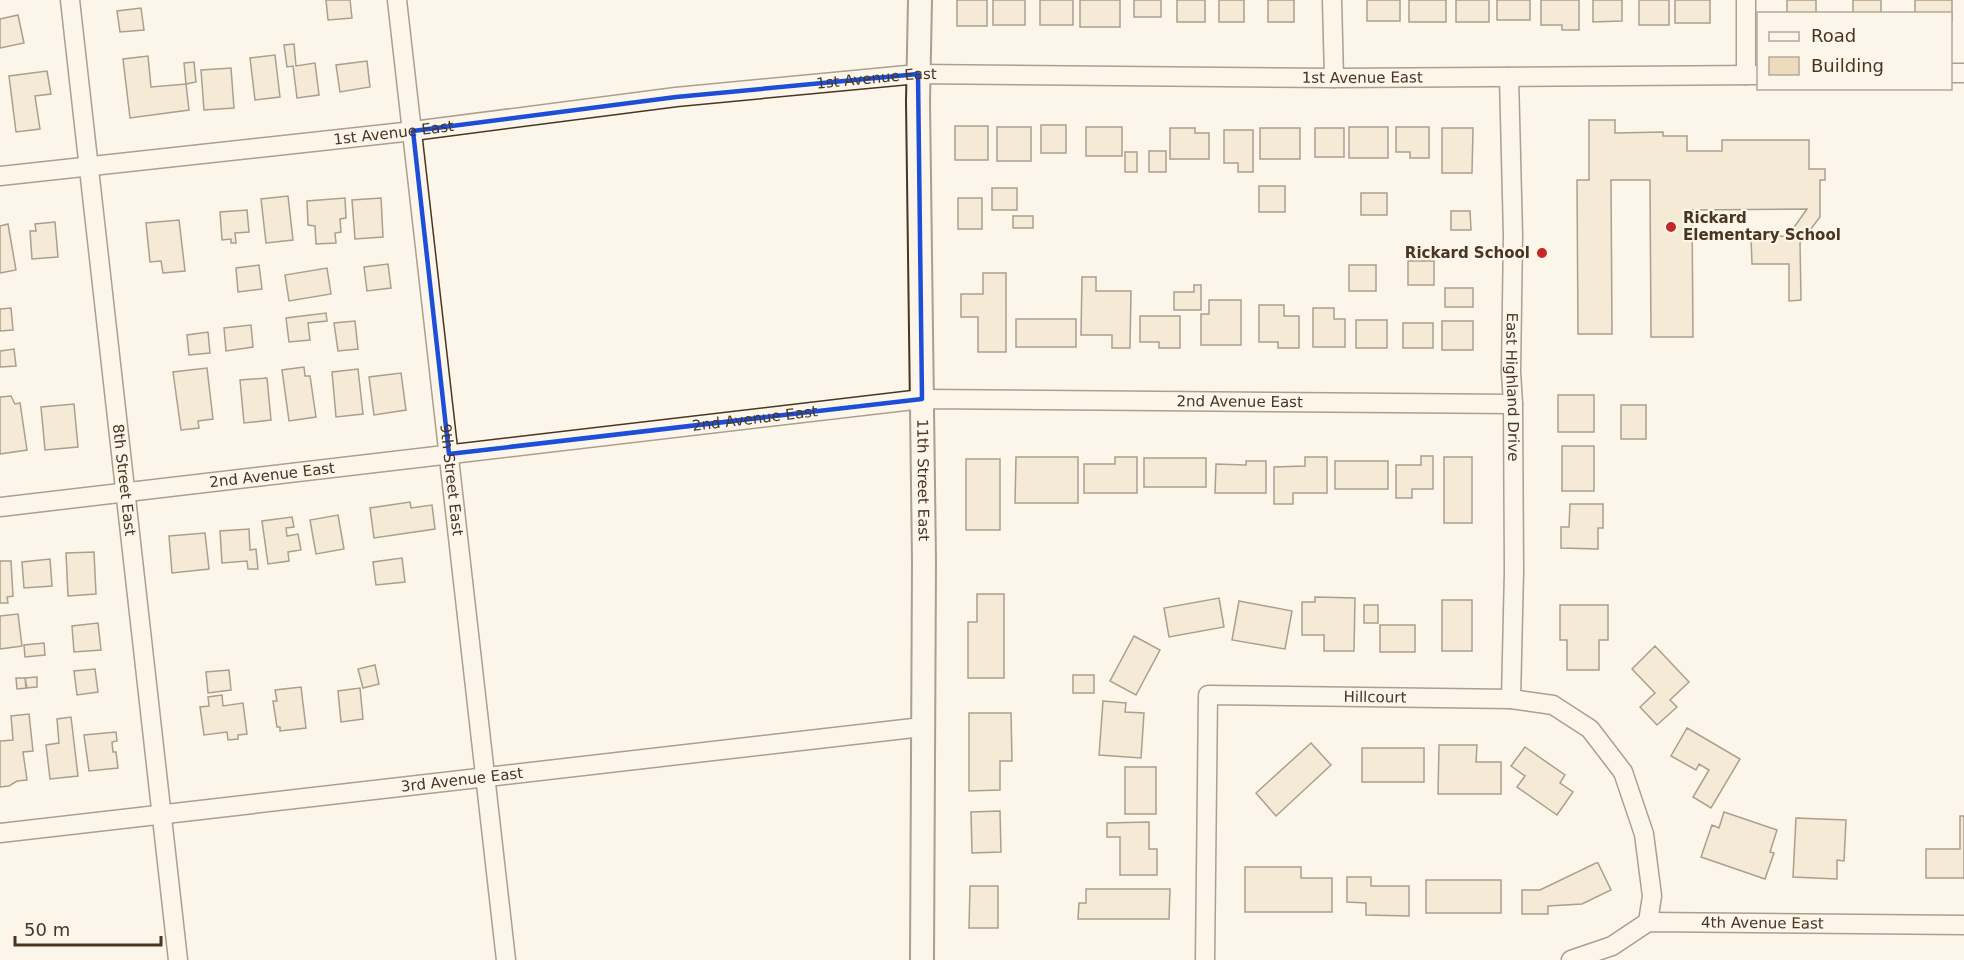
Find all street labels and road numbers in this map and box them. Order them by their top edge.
street label: 1st Avenue East [815,65,937,93]
street label: 1st Avenue East [1302,68,1423,87]
street label: 1st Avenue East [333,117,455,149]
street label: East Highland Drive [1502,312,1522,461]
street label: 2nd Avenue East [1176,392,1303,411]
street label: 2nd Avenue East [691,402,819,435]
street label: 11th Street East [913,419,933,541]
street label: 8th Street East [109,423,139,537]
street label: 9th Street East [436,423,467,537]
street label: 2nd Avenue East [208,459,336,491]
street label: Hillcourt [1343,688,1407,707]
street label: 3rd Avenue East [400,764,524,796]
street label: 4th Avenue East [1701,914,1824,933]

